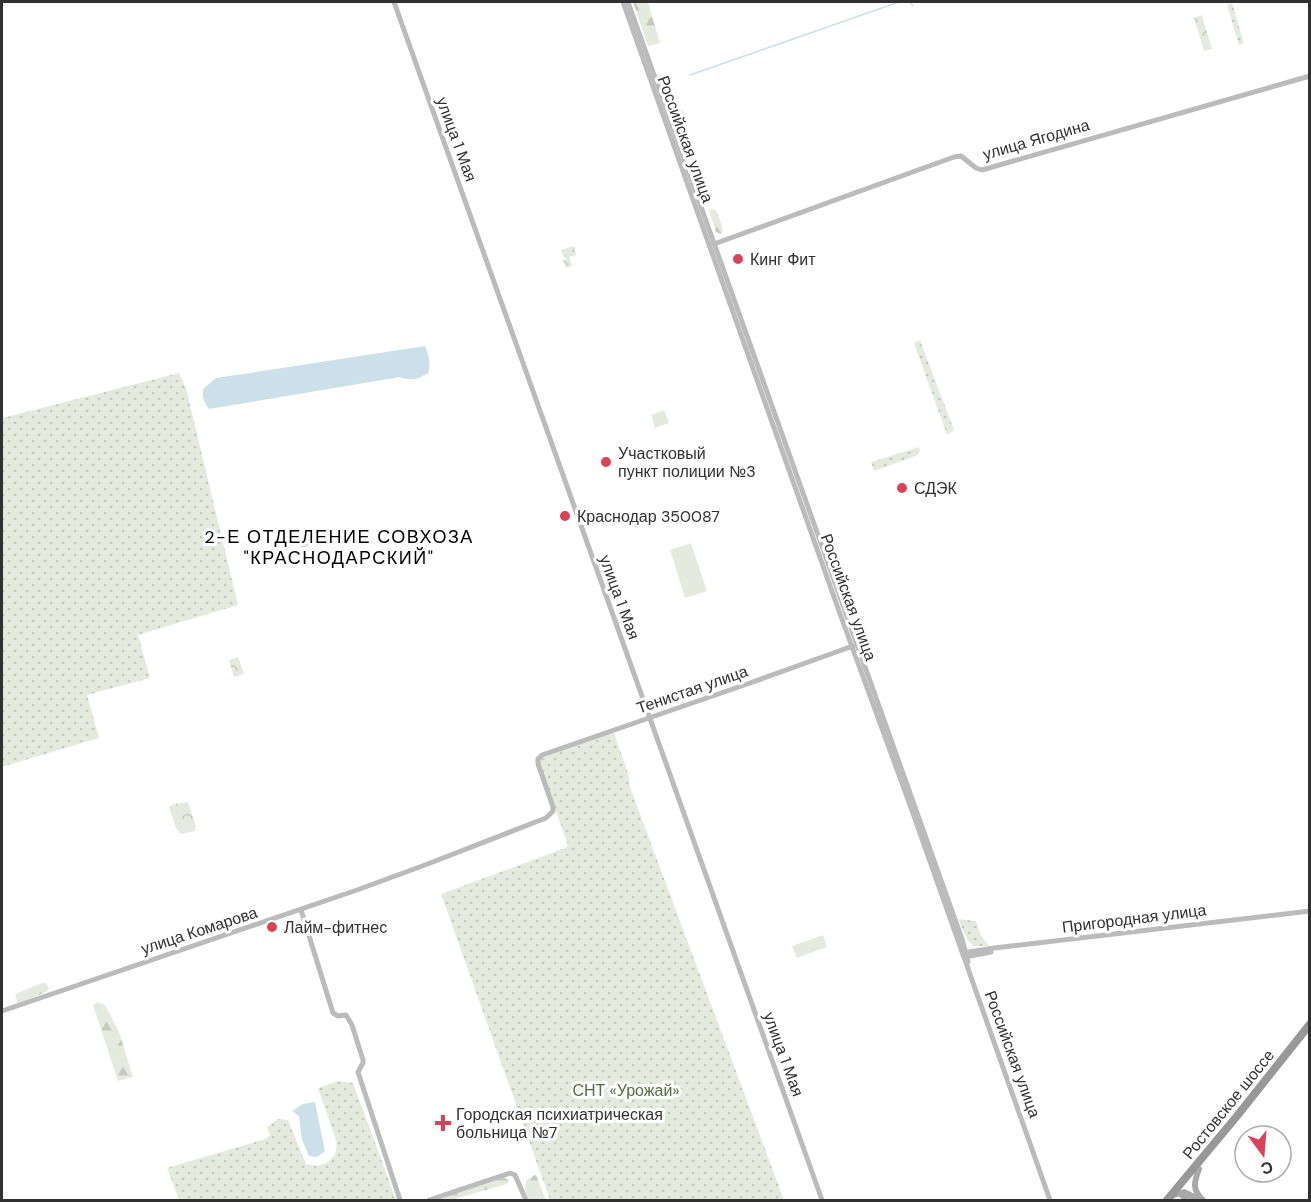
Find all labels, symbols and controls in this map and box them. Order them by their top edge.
street label: Российская улица [653,73,718,206]
street label: улица 1 Мая [432,94,482,184]
street label: улица Ягодина [980,114,1092,165]
place label: Кинг Фит [750,249,816,270]
marker: Кинг Фит [731,252,745,266]
place label: Участковый пункт полиции №3 [618,443,756,482]
marker: Участковый пункт полиции №3 [599,455,613,469]
place label: СДЭК [914,478,958,499]
marker: СДЭК [895,481,909,495]
place label: Краснодар 350087 [577,506,720,527]
marker: Краснодар 350087 [558,509,572,523]
district label: 2-Е ОТДЕЛЕНИЕ СОВХОЗА "КРАСНОДАРСКИЙ" [204,525,474,570]
street label: Российская улица [816,531,881,664]
street label: улица 1 Мая [595,552,645,642]
street label: Тенистая улица [634,661,751,718]
street label: Пригородная улица [1061,899,1207,938]
street label: улица Комарова [138,902,260,959]
place label: Лайм-фитнес [284,917,387,938]
marker: Лайм-фитнес [265,920,279,934]
street label: Российская улица [980,988,1045,1121]
street label: улица 1 Мая [759,1009,809,1099]
street label: Ростовское шоссе [1178,1045,1279,1163]
park label: СНТ «Урожай» [572,1080,680,1101]
place label: Городская психиатрическая больница №7 [456,1104,663,1143]
marker: Городская психиатрическая больница №7 [434,1114,452,1132]
north arrow [1233,1124,1293,1184]
text: С [1258,1156,1275,1180]

